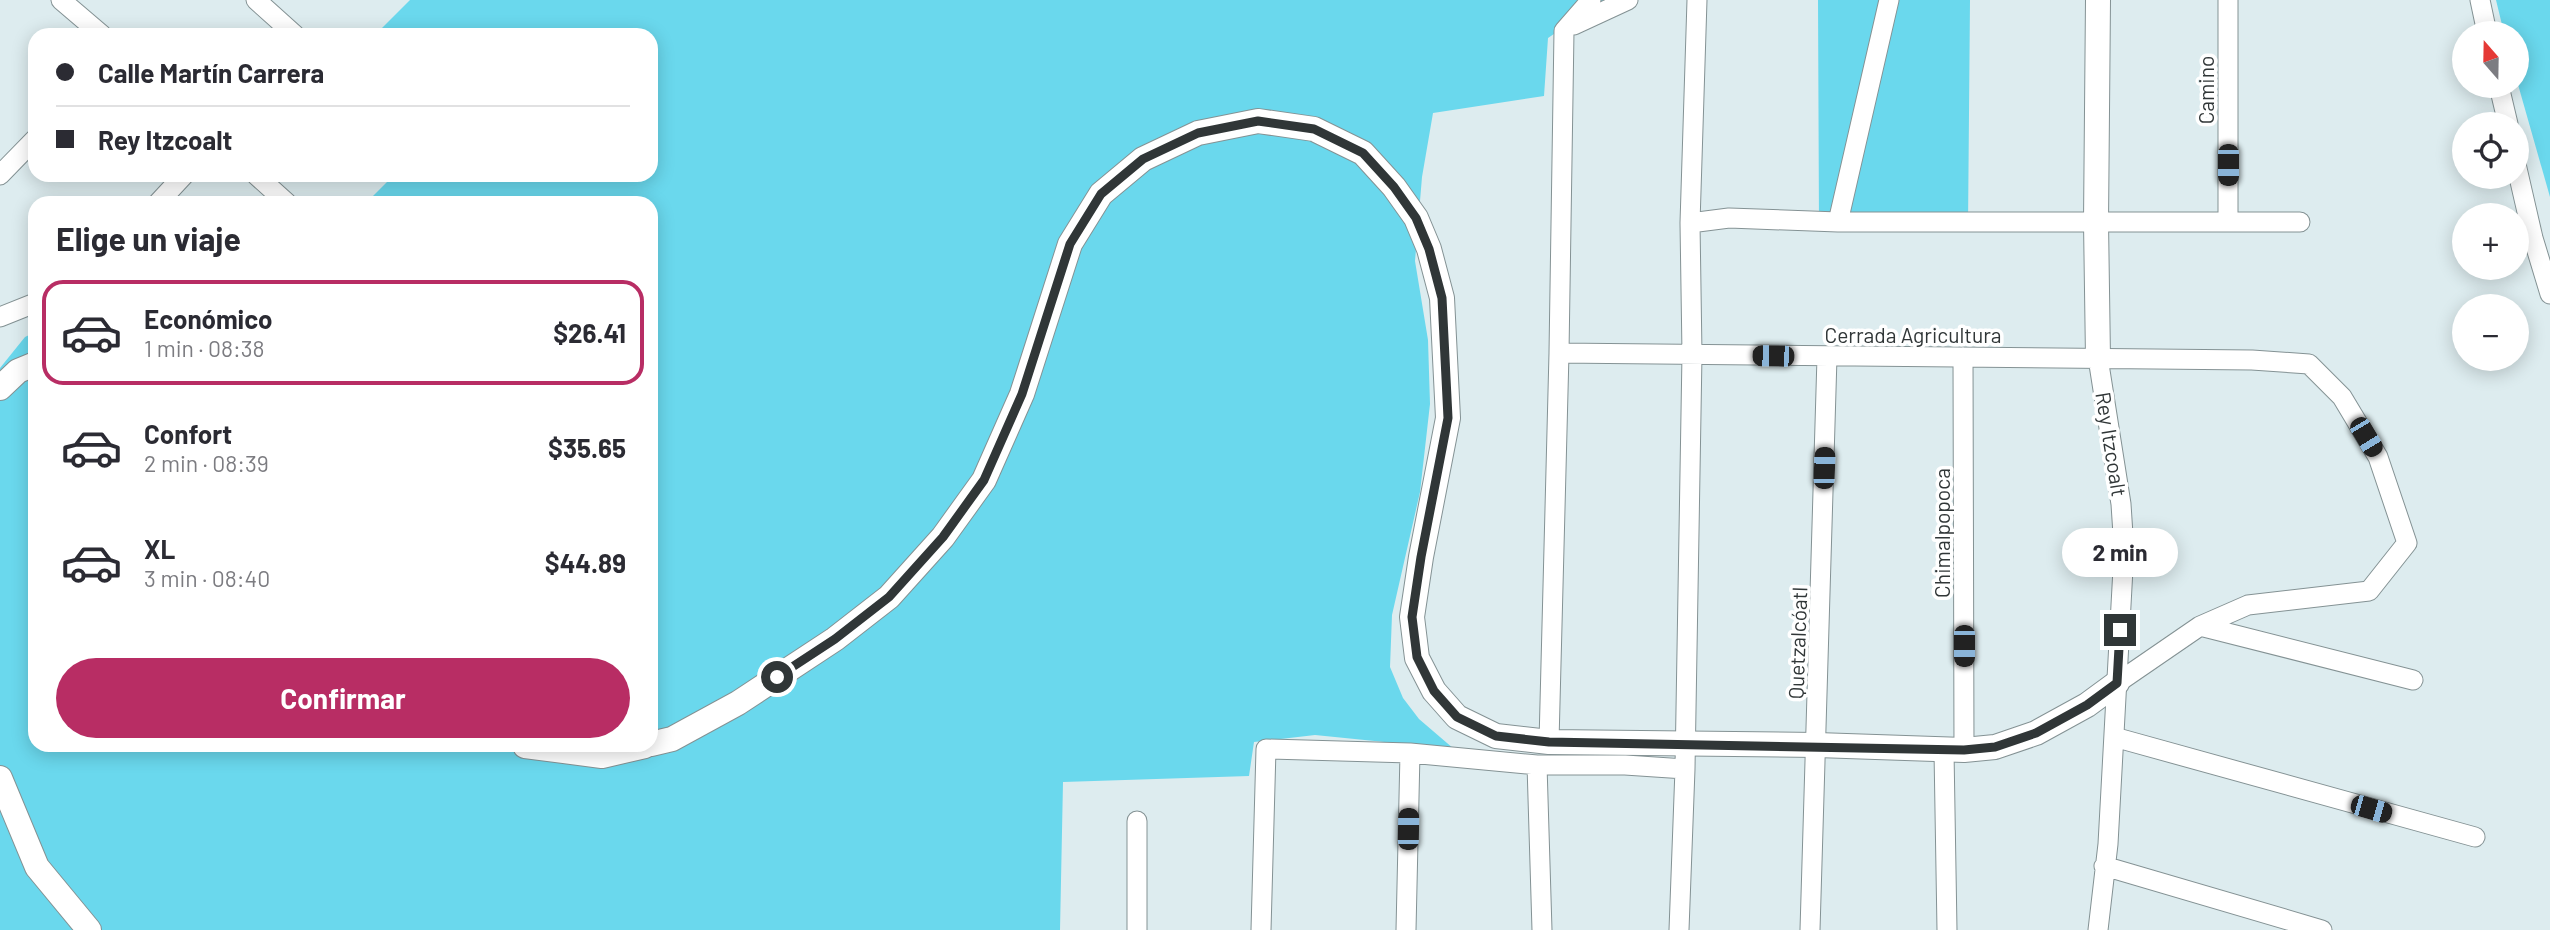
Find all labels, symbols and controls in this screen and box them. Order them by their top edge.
north arrow [2452,21,2529,98]
map controls [2452,21,2529,371]
street label: Camino [2193,56,2218,124]
text: Calle Martín Carrera [98,57,324,88]
button: locate [2452,112,2529,189]
text: Rey Itzcoalt [98,124,232,155]
car [2218,144,2239,186]
button: + [2452,203,2529,280]
text: Elige un viaje [56,219,241,257]
button: − [2452,294,2529,371]
icon: car [60,301,123,364]
text: Económico [144,303,273,334]
text: $26.41 [553,317,626,348]
street label: Cerrada Agricultura [1824,322,2002,347]
text: 1 min · 08:38 [144,334,265,362]
car [1752,345,1795,367]
street label: Rey Itzcoalt [2091,390,2133,498]
car [2347,414,2386,460]
icon: car [60,416,123,479]
text: Confort [144,418,232,449]
text: $35.65 [548,432,626,463]
car [1813,447,1836,489]
text: 2 min · 08:39 [144,449,269,477]
street label: Chimalpopoca [1929,468,1954,598]
callout: 2 min [2062,528,2178,578]
icon: car [60,531,123,594]
text: XL [144,533,175,564]
text: 2 min [2092,538,2148,566]
text: $44.89 [545,547,626,578]
text: 3 min · 08:40 [144,564,270,592]
street label: Quetzalcóatl [1783,587,1811,699]
route end [2104,614,2136,646]
car [1954,625,1975,667]
button: Confirmar [56,658,630,738]
route start [761,661,793,693]
car [2348,793,2395,825]
car [1398,808,1419,850]

